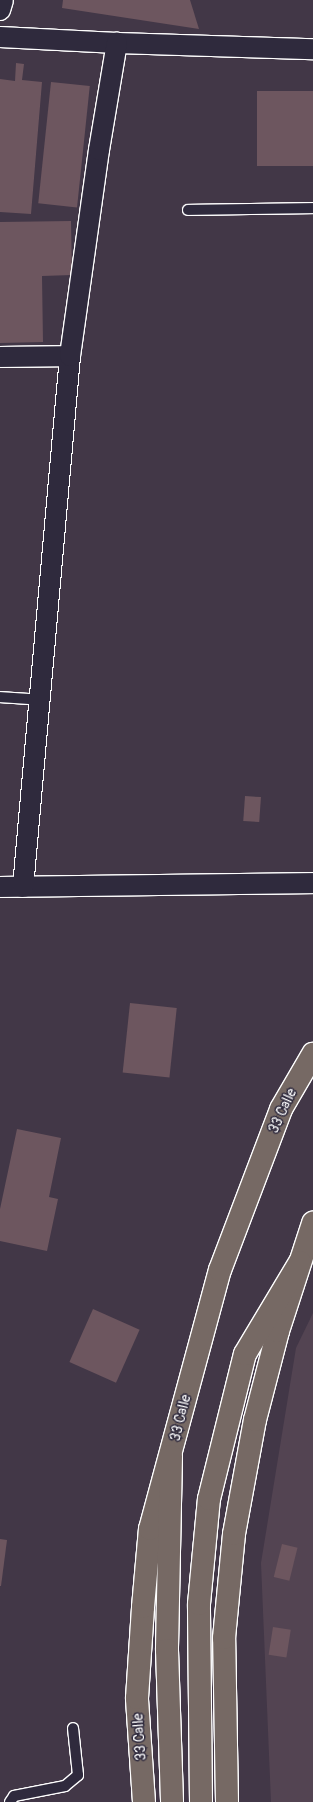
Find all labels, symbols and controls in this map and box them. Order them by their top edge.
street label: 33 Calle [265,1086,301,1136]
street label: 33 Calle [167,1393,195,1443]
street label: 33 Calle [130,1713,150,1761]

